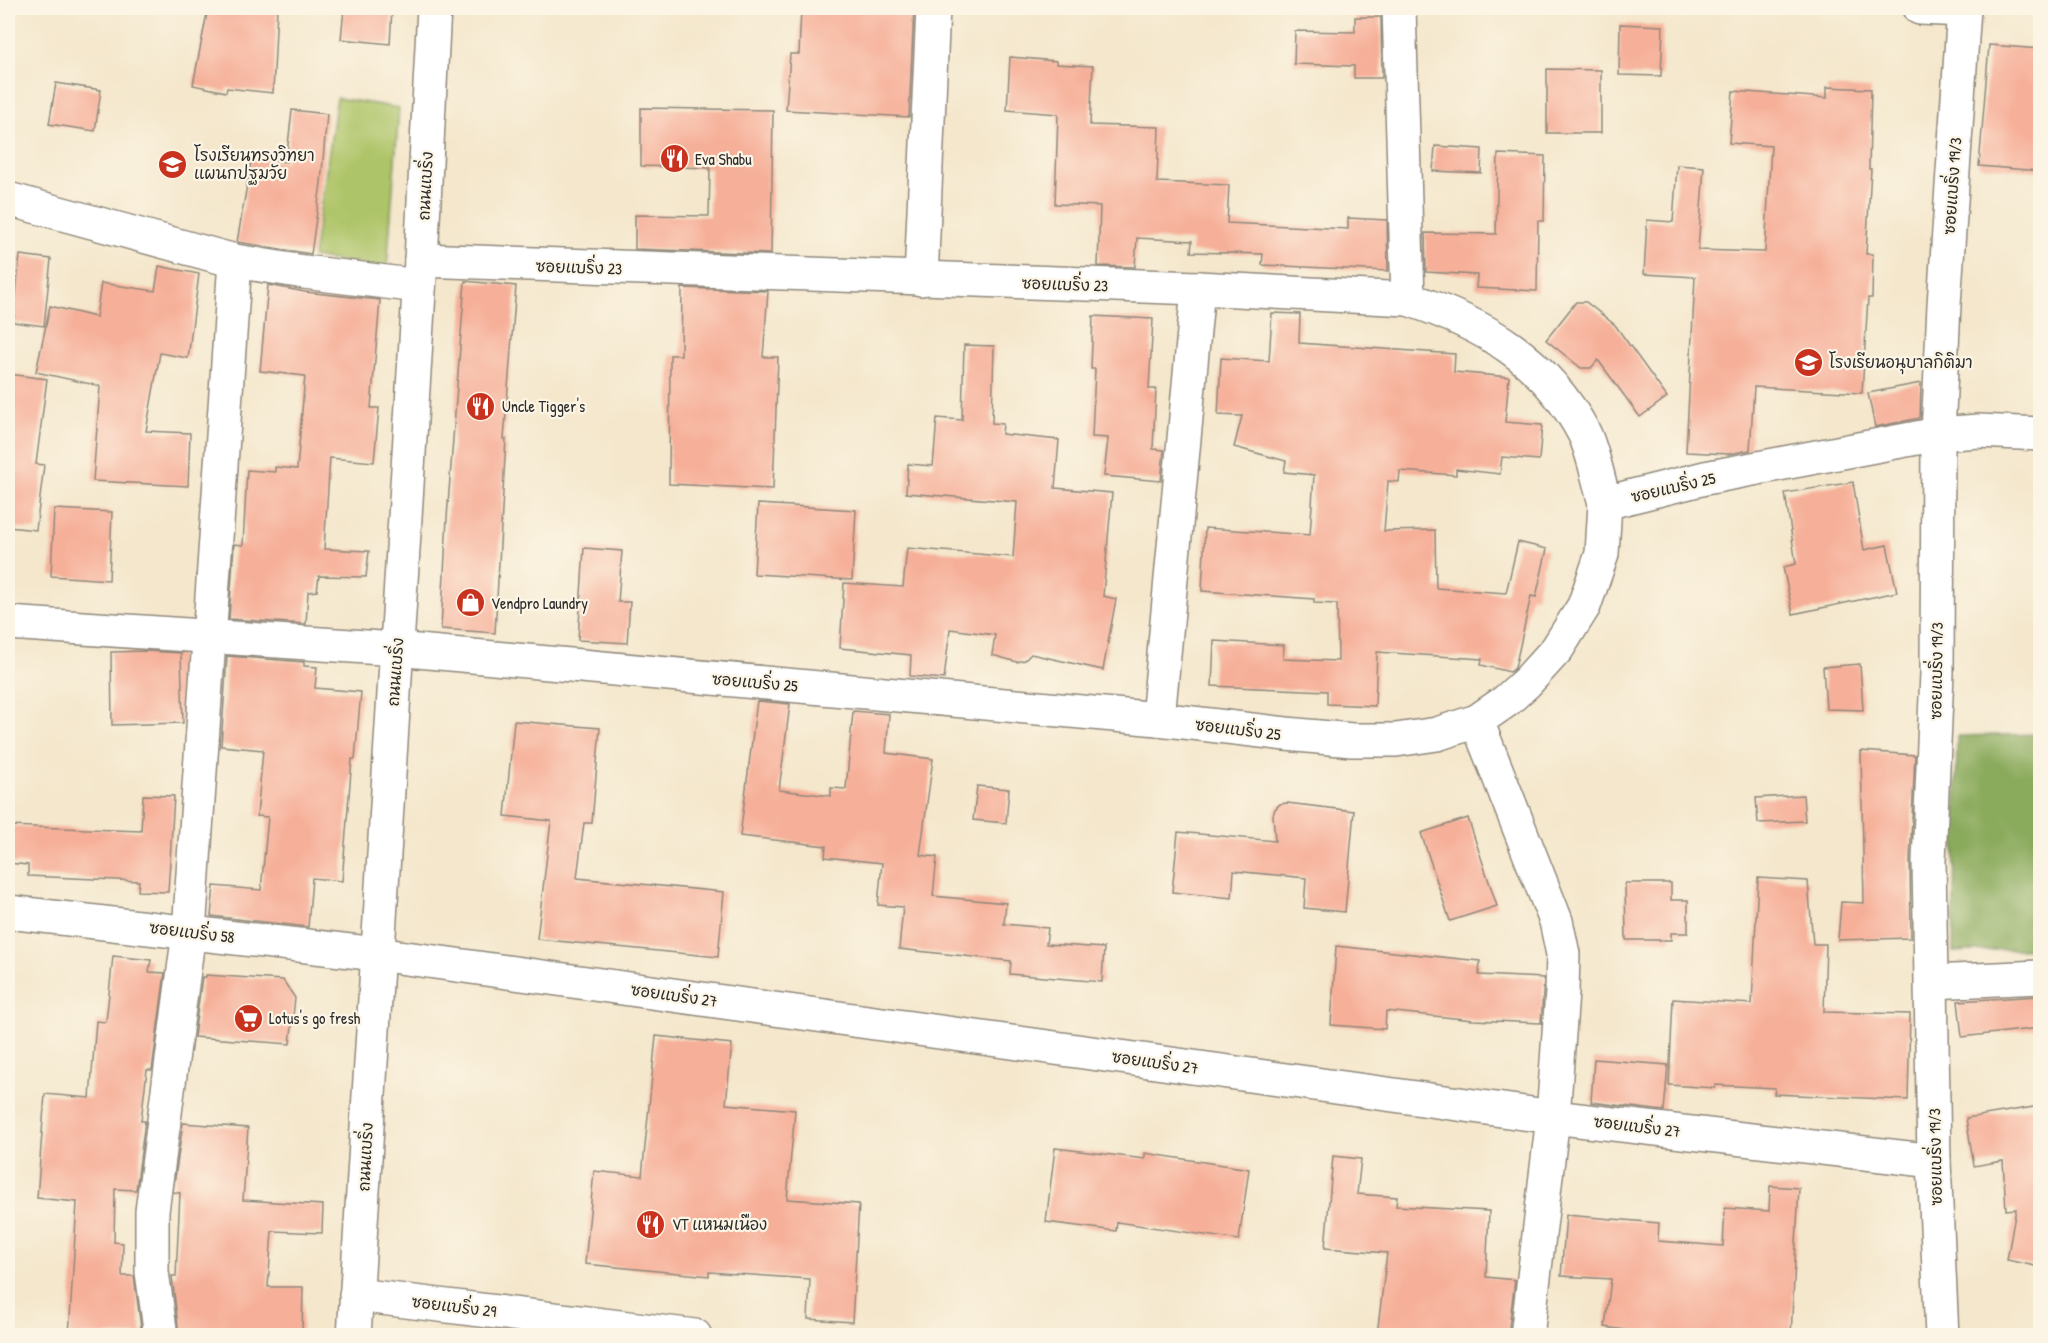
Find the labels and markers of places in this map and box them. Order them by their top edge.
restaurant icon: Eva Shabu [658,143,690,175]
place label: โรงเรียนทรงวิทยา แผนกปฐมวัย [194,144,315,185]
school or university icon: โรงเรียนทรงวิทยา แผนกปฐมวัย [157,148,189,180]
place label: Eva Shabu [695,148,752,170]
school or university icon: โรงเรียนอนุบาลกิติมา [1792,346,1824,378]
place label: โรงเรียนอนุบาลกิติมา [1829,351,1973,375]
restaurant icon: Uncle Tigger's [465,390,497,422]
place label: Uncle Tigger's [502,395,585,417]
shop icon: Vendpro Laundry [454,587,486,619]
place label: Vendpro Laundry [491,592,588,614]
supermarket icon: Lotus's go fresh [232,1002,264,1034]
place label: Lotus's go fresh [269,1007,361,1029]
restaurant icon: VT แหนมเนือง [635,1208,667,1240]
place label: VT แหนมเนือง [672,1213,767,1235]

